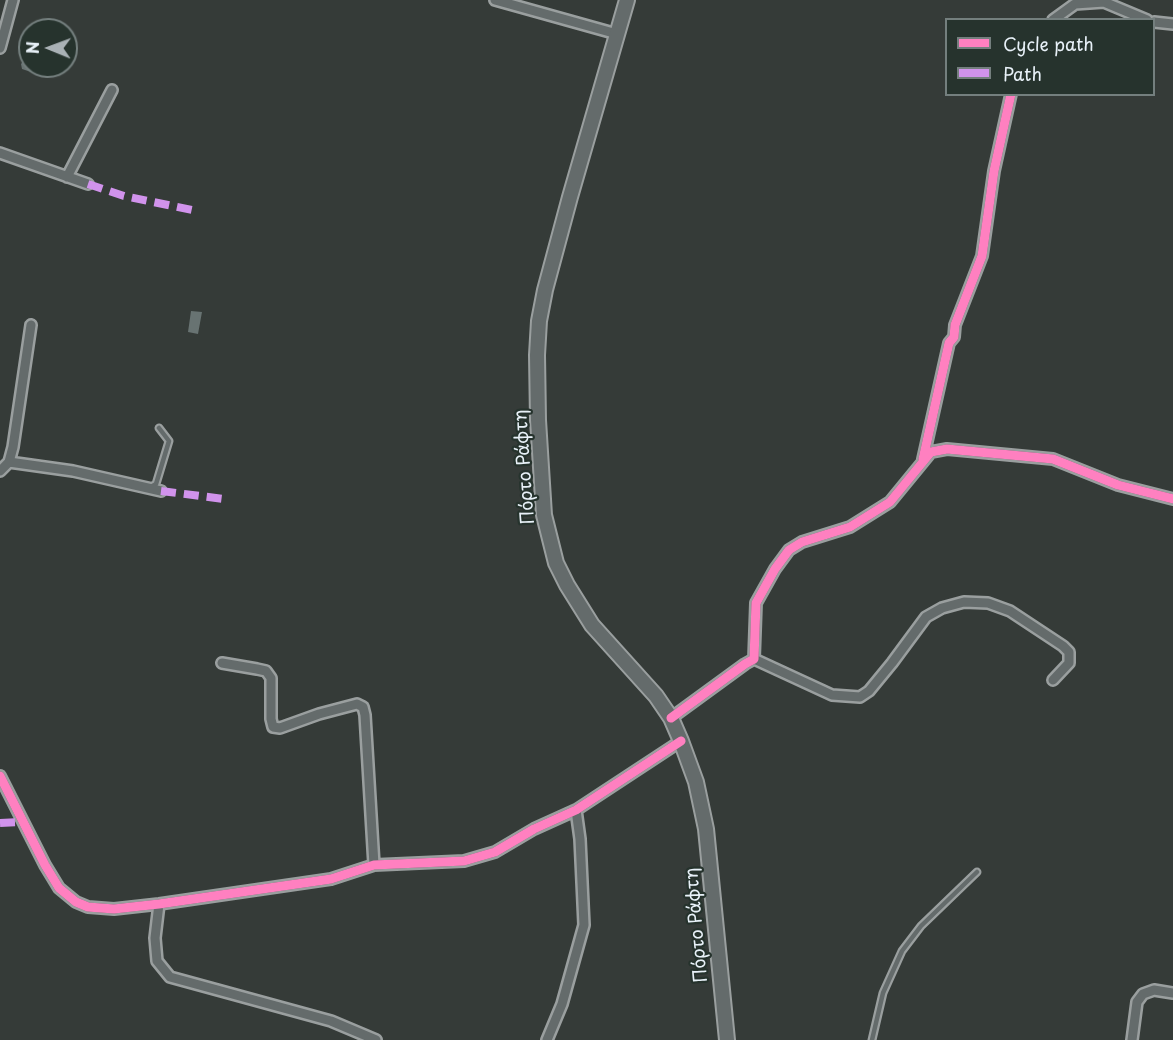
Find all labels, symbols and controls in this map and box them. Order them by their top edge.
north arrow [18,18,78,78]
legend [945,18,1155,96]
text: Cycle path [1003,30,1094,57]
text: N [20,41,44,54]
text: Path [1003,60,1042,87]
street label: Πόρτο Ράφτη [510,409,540,525]
street label: Πόρτο Ράφτη [681,867,713,983]

